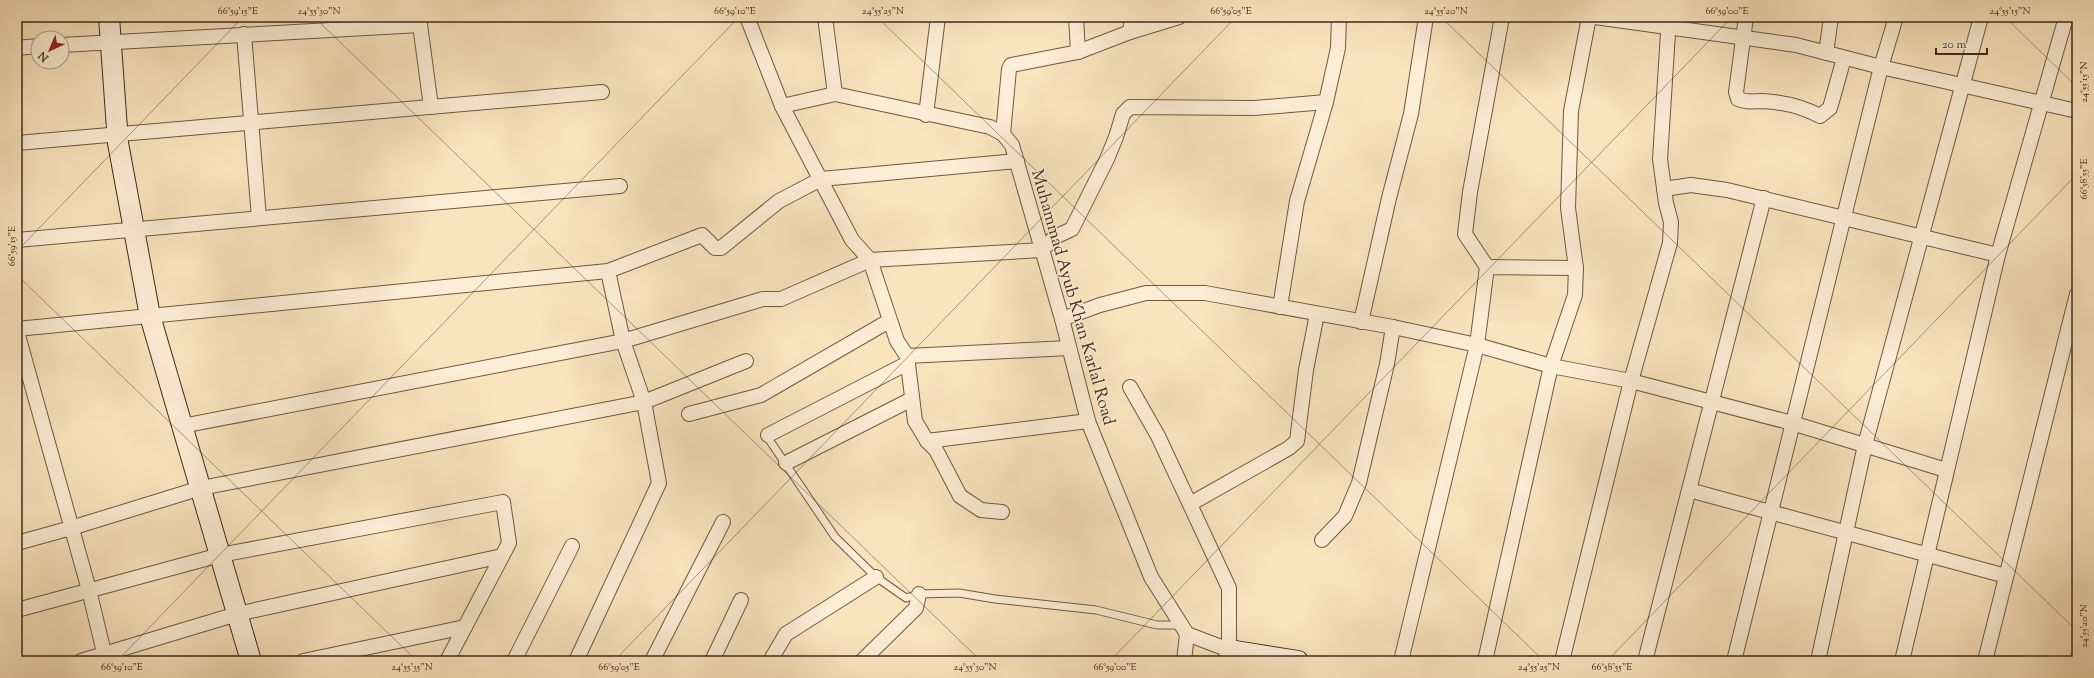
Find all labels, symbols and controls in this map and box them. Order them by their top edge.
text: 66°59'15"E [218,4,258,19]
text: 24°55'30"N [297,4,341,19]
text: 66°59'10"E [714,4,756,19]
text: 24°55'25"N [862,4,904,19]
text: 66°59'05"E [1210,4,1252,19]
text: 24°55'20"N [1424,4,1468,19]
text: 66°59'00"E [1705,4,1749,19]
text: 24°55'15"N [1990,4,2030,19]
north arrow [30,30,70,70]
scale bar [1936,30,1987,56]
text: 20 m [1942,36,1967,54]
text: N [35,48,53,66]
text: 24°55'15"N [2077,62,2092,102]
text: 66°58'55"E [2077,159,2092,199]
street label: Muhammad Ayub Khan Karlal Road [1024,167,1120,429]
text: 66°59'15"E [5,226,20,266]
text: 24°55'20"N [2077,604,2092,648]
text: 66°59'10"E [101,660,143,675]
text: 24°55'35"N [391,660,433,675]
text: 66°59'05"E [598,660,640,675]
text: 24°55'30"N [953,660,997,675]
text: 66°59'00"E [1093,660,1137,675]
text: 24°55'25"N [1518,660,1560,675]
text: 66°58'55"E [1592,660,1632,675]

